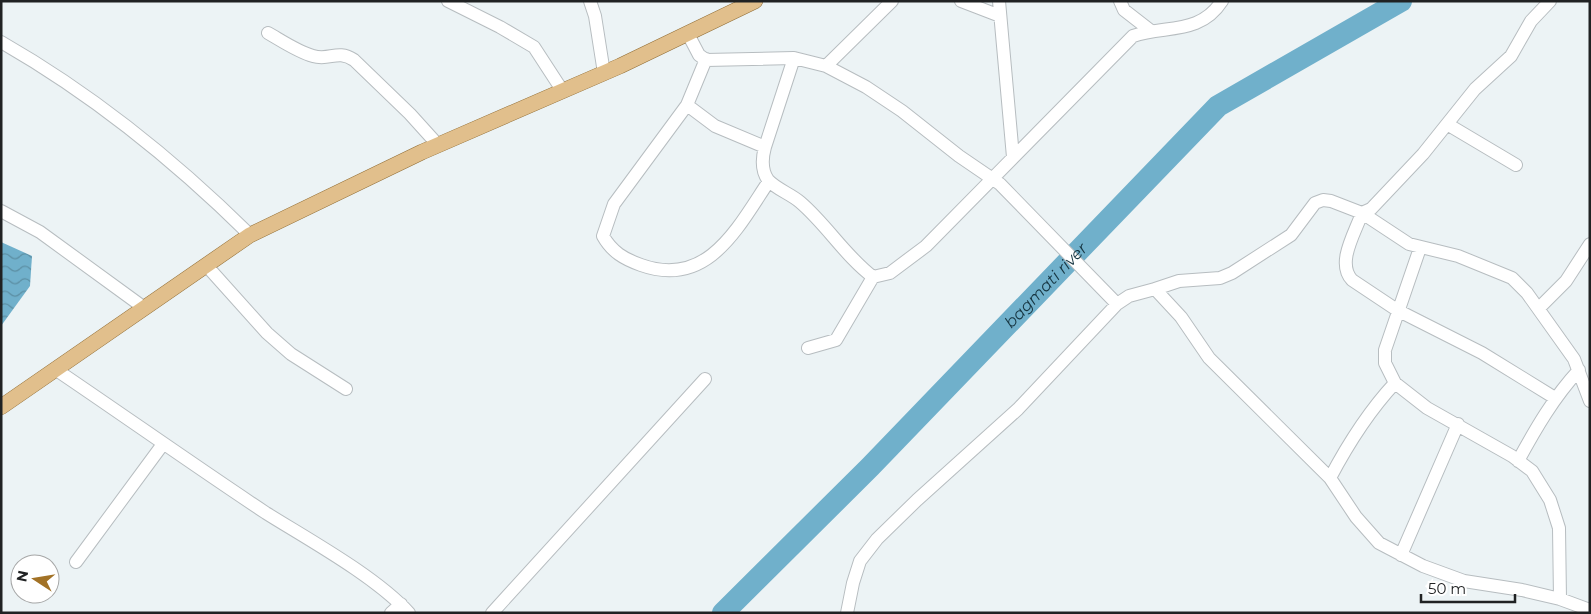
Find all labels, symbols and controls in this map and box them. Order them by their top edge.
water label: bagmati river [1001,238,1091,332]
north arrow [10,554,60,604]
text: N [12,569,32,584]
scale bar [1421,572,1515,604]
text: 50 m [1428,579,1466,598]

